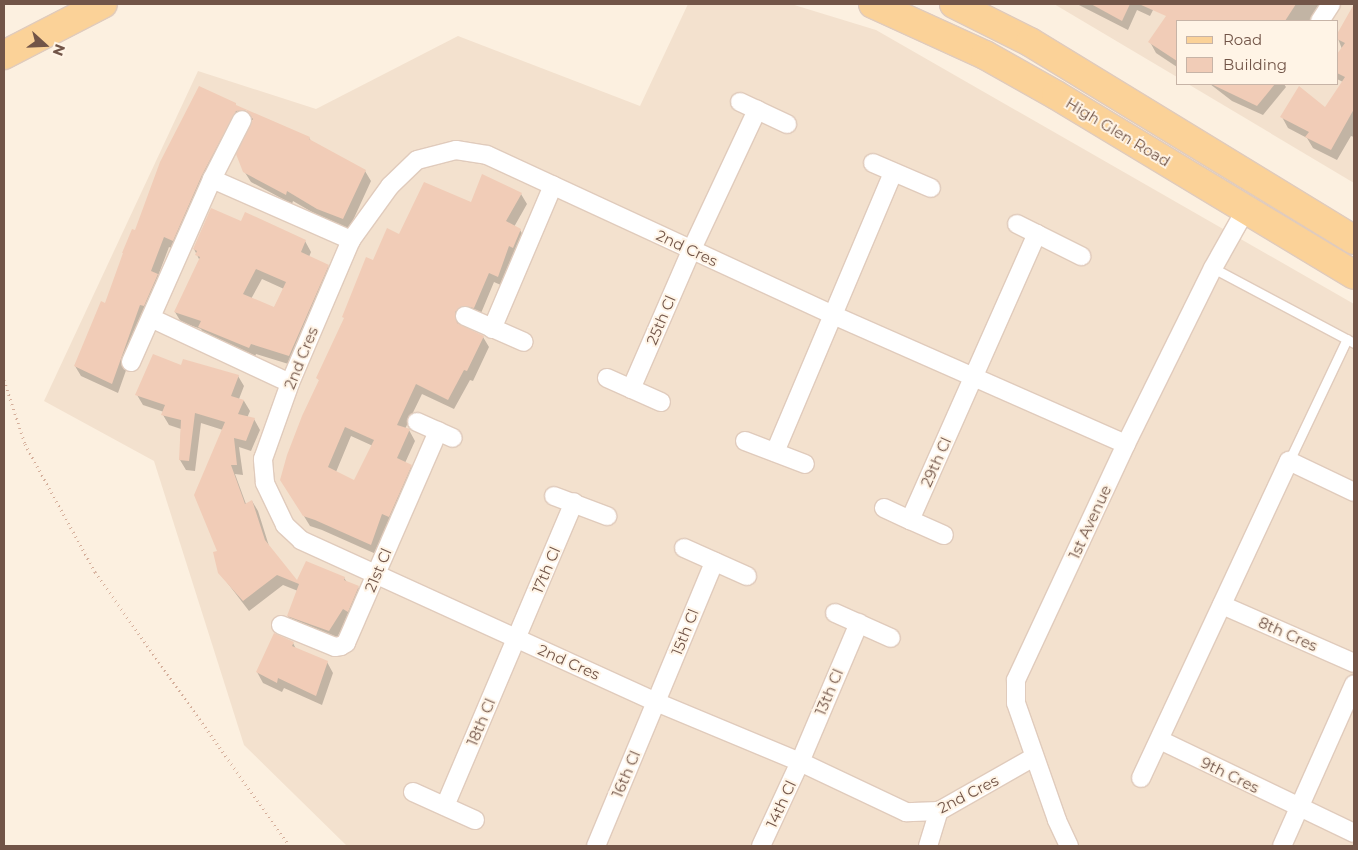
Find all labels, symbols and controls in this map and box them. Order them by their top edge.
north arrow [20,20,70,70]
legend [1176,20,1338,85]
text: Road [1223,30,1262,49]
text: N [49,42,69,59]
text: Building [1223,55,1287,74]
street label: High Glen Road [1063,94,1173,170]
street label: 2nd Cres [653,226,721,270]
street label: 25th Cl [643,293,679,347]
street label: 2nd Cres [280,324,322,392]
street label: 29th Cl [917,434,955,490]
street label: 1st Avenue [1065,482,1115,562]
street label: 17th Cl [528,544,564,596]
street label: 21st Cl [361,545,395,595]
street label: 15th Cl [668,606,702,658]
street label: 8th Cres [1256,613,1320,655]
street label: 2nd Cres [535,640,603,684]
street label: 13th Cl [811,666,847,718]
street label: 18th Cl [463,696,499,748]
street label: 16th Cl [608,748,644,800]
street label: 9th Cres [1198,753,1262,797]
street label: 2nd Cres [935,771,1001,817]
street label: 14th Cl [762,777,800,831]

